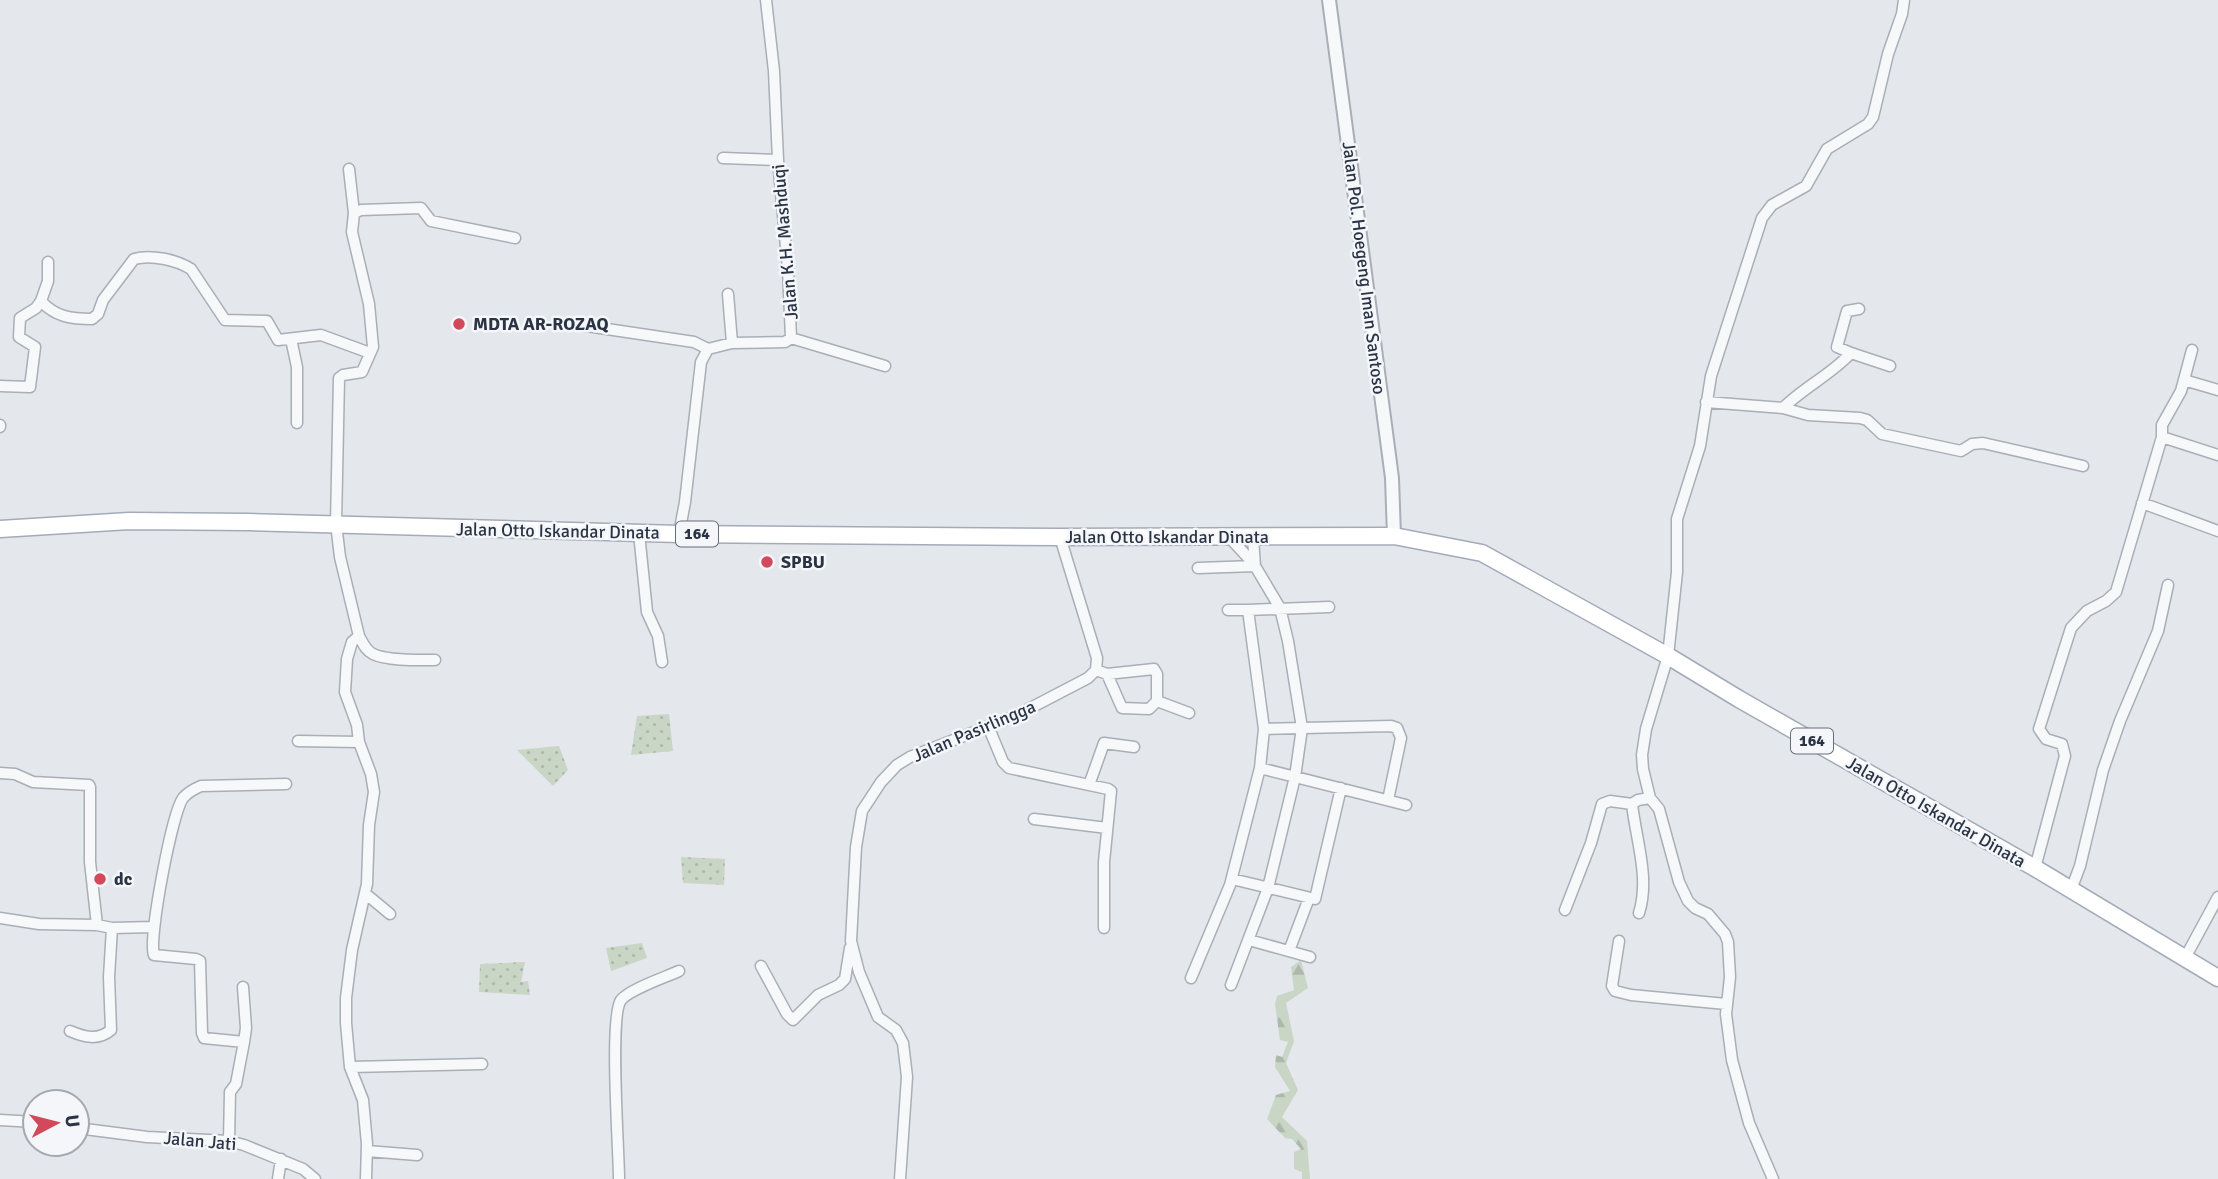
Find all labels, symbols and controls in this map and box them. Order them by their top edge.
street label: Jalan Pol. Hoegeng Iman Santoso [1338,140,1390,396]
street label: Jalan K.H. Mashduqi [767,163,803,321]
place label: MDTA AR-ROZAQ [473,313,609,335]
marker: MDTA AR-ROZAQ [451,316,467,332]
street label: Jalan Otto Iskandar Dinata [456,518,660,544]
road number: 164 [676,522,718,547]
street label: Jalan Otto Iskandar Dinata [1065,526,1269,548]
place label: SPBU [781,551,825,573]
marker: SPBU [759,554,775,570]
street label: Jalan Pasirlingga [909,695,1039,767]
road number: 164 [1791,728,1833,754]
street label: Jalan Otto Iskandar Dinata [1842,752,2030,872]
place label: dc [114,868,133,890]
marker: dc [92,871,108,887]
north arrow [21,1088,91,1158]
text: U [59,1113,85,1129]
street label: Jalan Jati [163,1127,237,1155]

